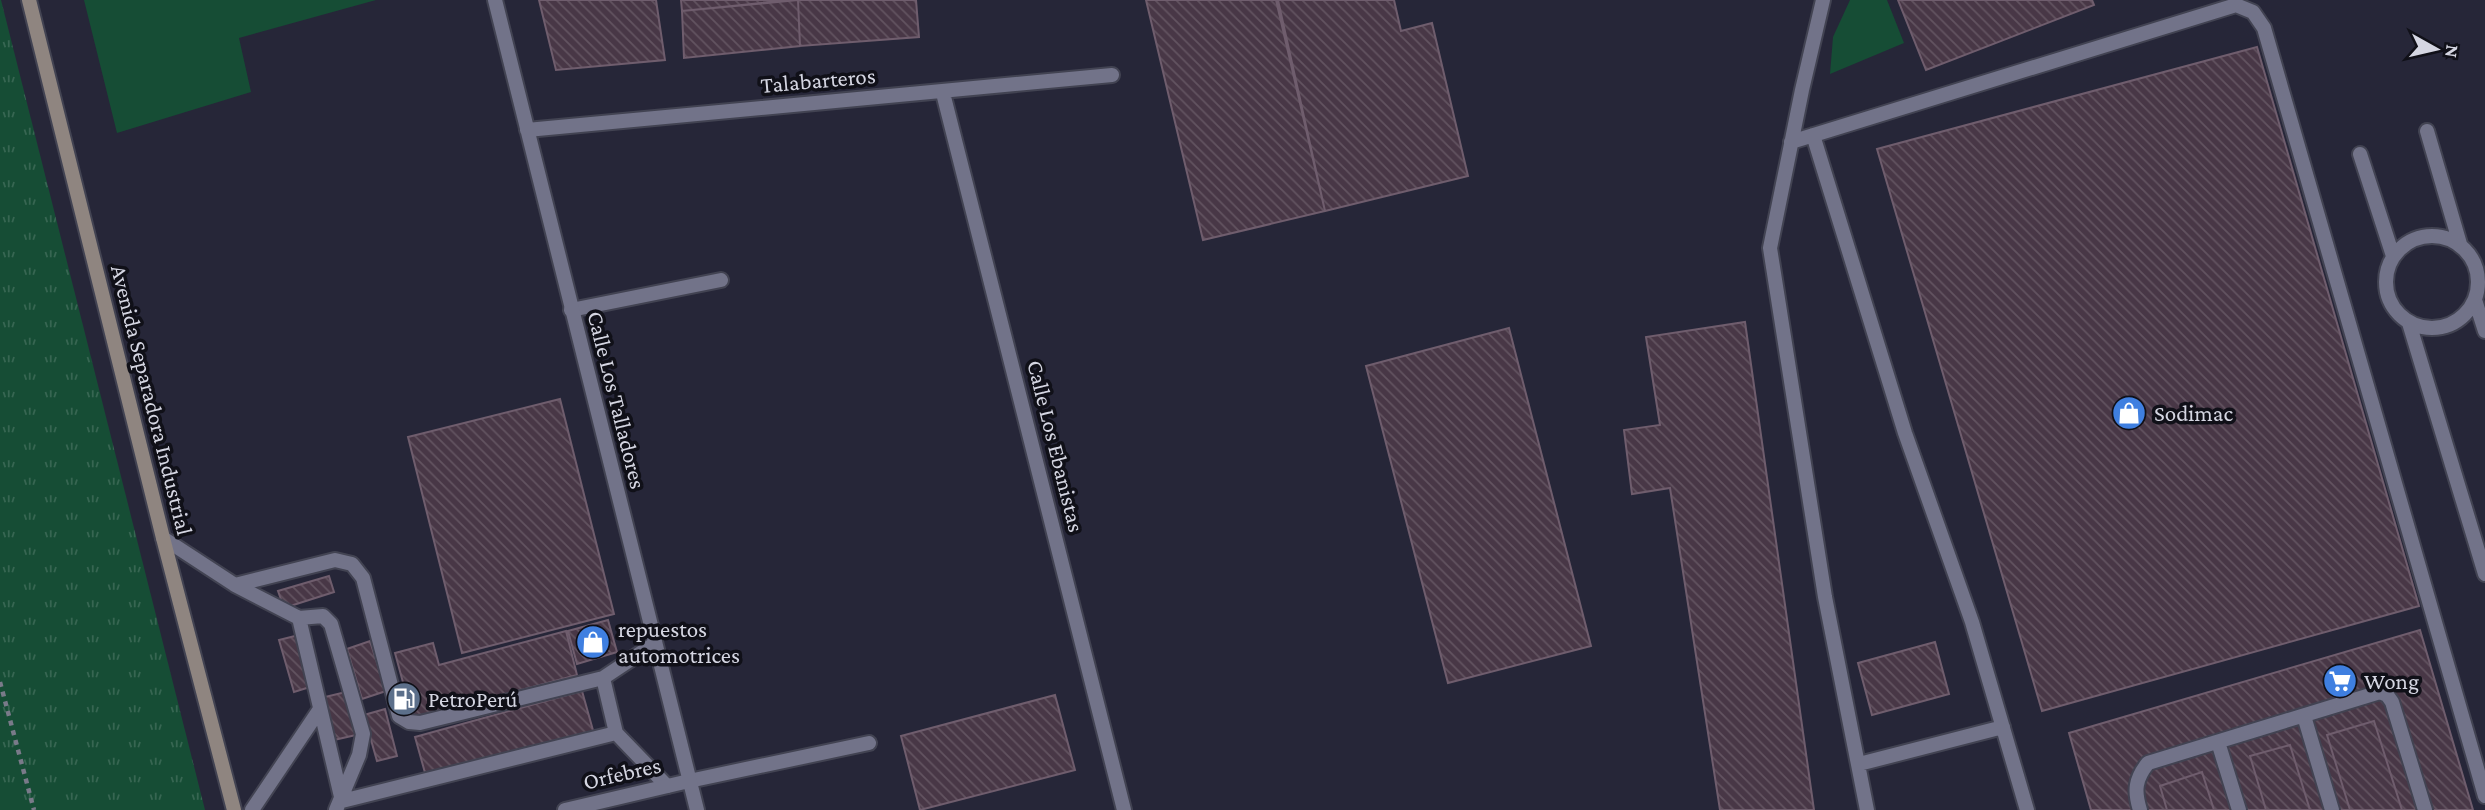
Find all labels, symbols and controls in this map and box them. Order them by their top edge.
north arrow [2401,14,2471,84]
text: N [2441,43,2464,59]
street label: Talabarteros [759,62,877,98]
street label: Avenida Separadora Industrial [106,262,198,538]
street label: Calle Los Talladores [582,308,652,492]
street label: Calle Los Ebanistas [1022,357,1090,535]
shop icon: Sodimac [2110,394,2148,432]
place label: Sodimac [2154,400,2233,426]
place label: repuestos automotrices [618,616,740,668]
shop icon: repuestos automotrices [574,623,612,661]
supermarket icon: Wong [2321,662,2359,700]
place label: Wong [2364,668,2419,694]
fuel station icon: PetroPerú [385,680,423,718]
place label: PetroPerú [428,686,517,712]
street label: Orfebres [581,751,663,795]

